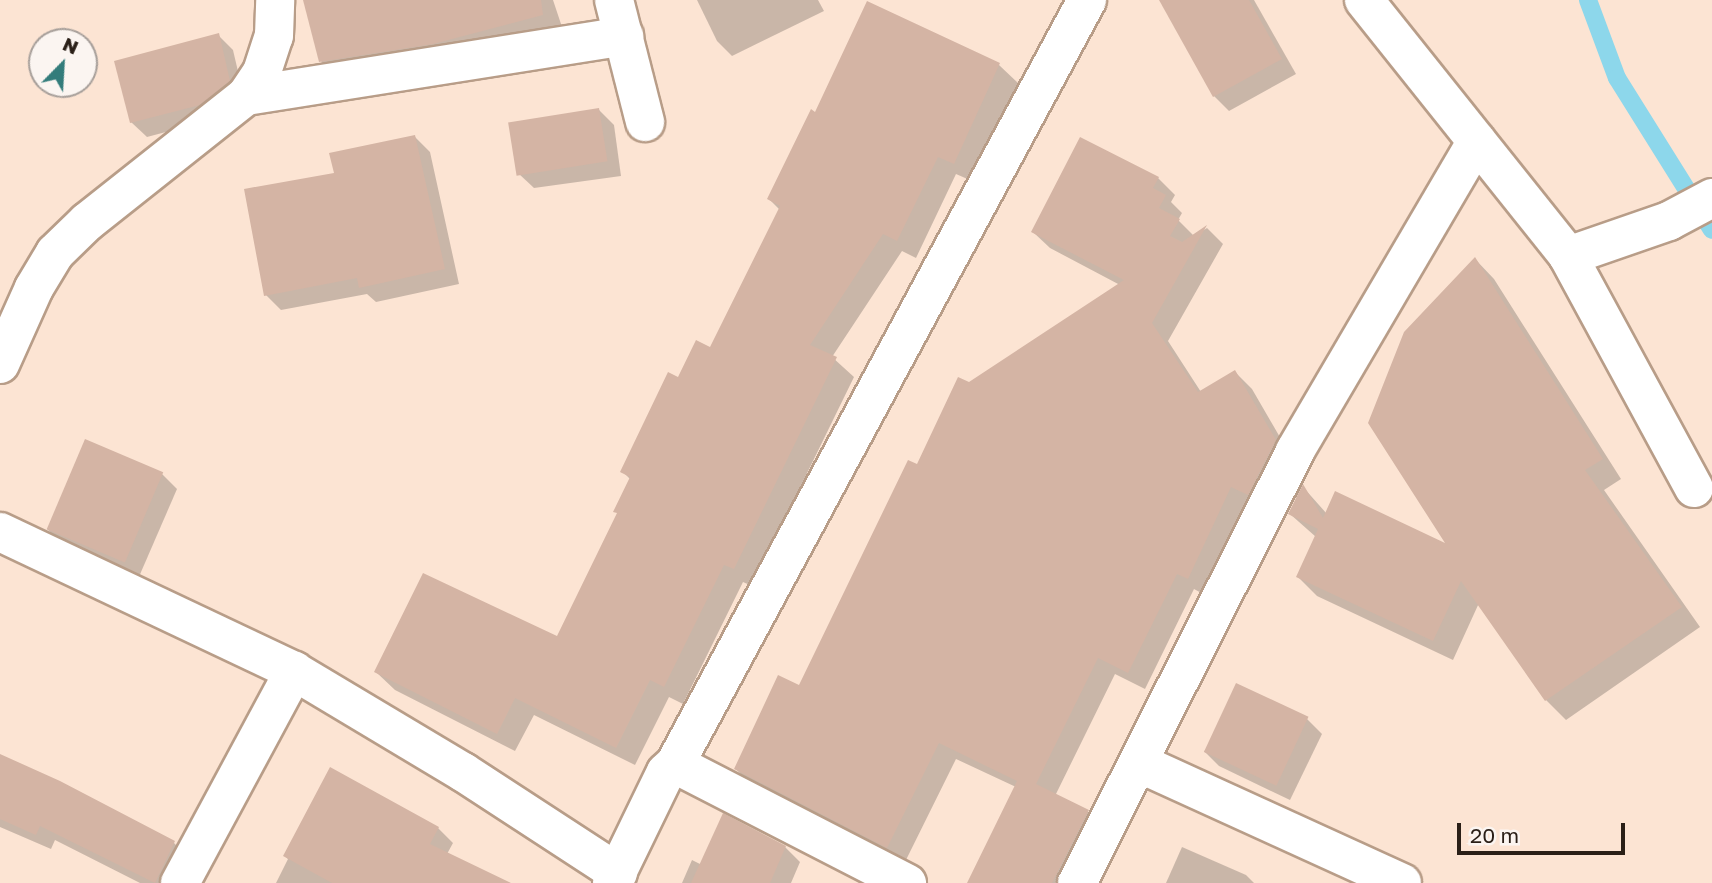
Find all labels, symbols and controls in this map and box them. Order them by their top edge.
north arrow [28,28,98,98]
text: N [60,32,82,59]
scale bar [1460,810,1628,854]
text: 20 m [1470,822,1519,848]

